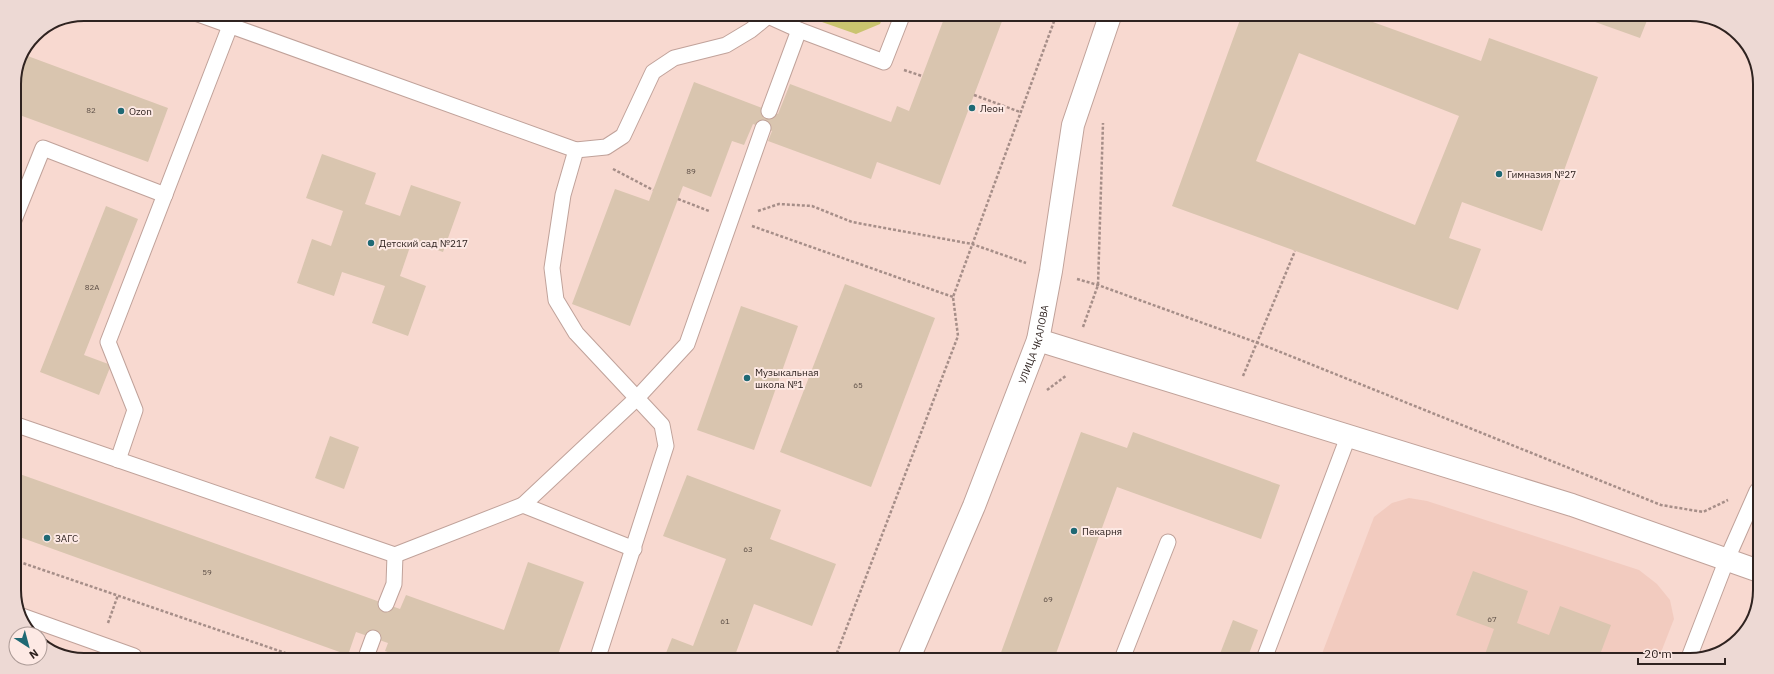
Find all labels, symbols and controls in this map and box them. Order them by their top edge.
place label: Леон [980,102,1004,115]
marker: Леон [967,103,977,113]
house number: 82 [86,105,96,115]
place label: Ozon [129,105,152,118]
marker: Ozon [116,106,126,116]
house number: 89 [686,166,696,176]
place label: Гимназия №27 [1507,168,1576,181]
marker: Гимназия №27 [1494,169,1504,179]
place label: Детский сад №217 [379,237,468,250]
marker: Детский сад №217 [366,238,376,248]
house number: 82А [85,282,99,292]
street label: УЛИЦА ЧКАЛОВА [1015,303,1051,385]
place label: Музыкальная школа №1 [755,366,819,391]
marker: Музыкальная школа №1 [742,373,752,383]
house number: 65 [853,380,863,390]
place label: Пекарня [1082,525,1122,538]
marker: Пекарня [1069,526,1079,536]
place label: ЗАГС [55,532,78,545]
marker: ЗАГС [42,533,52,543]
house number: 63 [743,544,753,554]
house number: 59 [202,567,212,577]
house number: 69 [1043,594,1053,604]
house number: 67 [1487,614,1497,624]
house number: 61 [720,616,730,626]
north arrow [8,626,48,666]
scale bar [1638,640,1725,666]
text: N [27,646,41,662]
text: 20 m [1644,646,1672,661]

